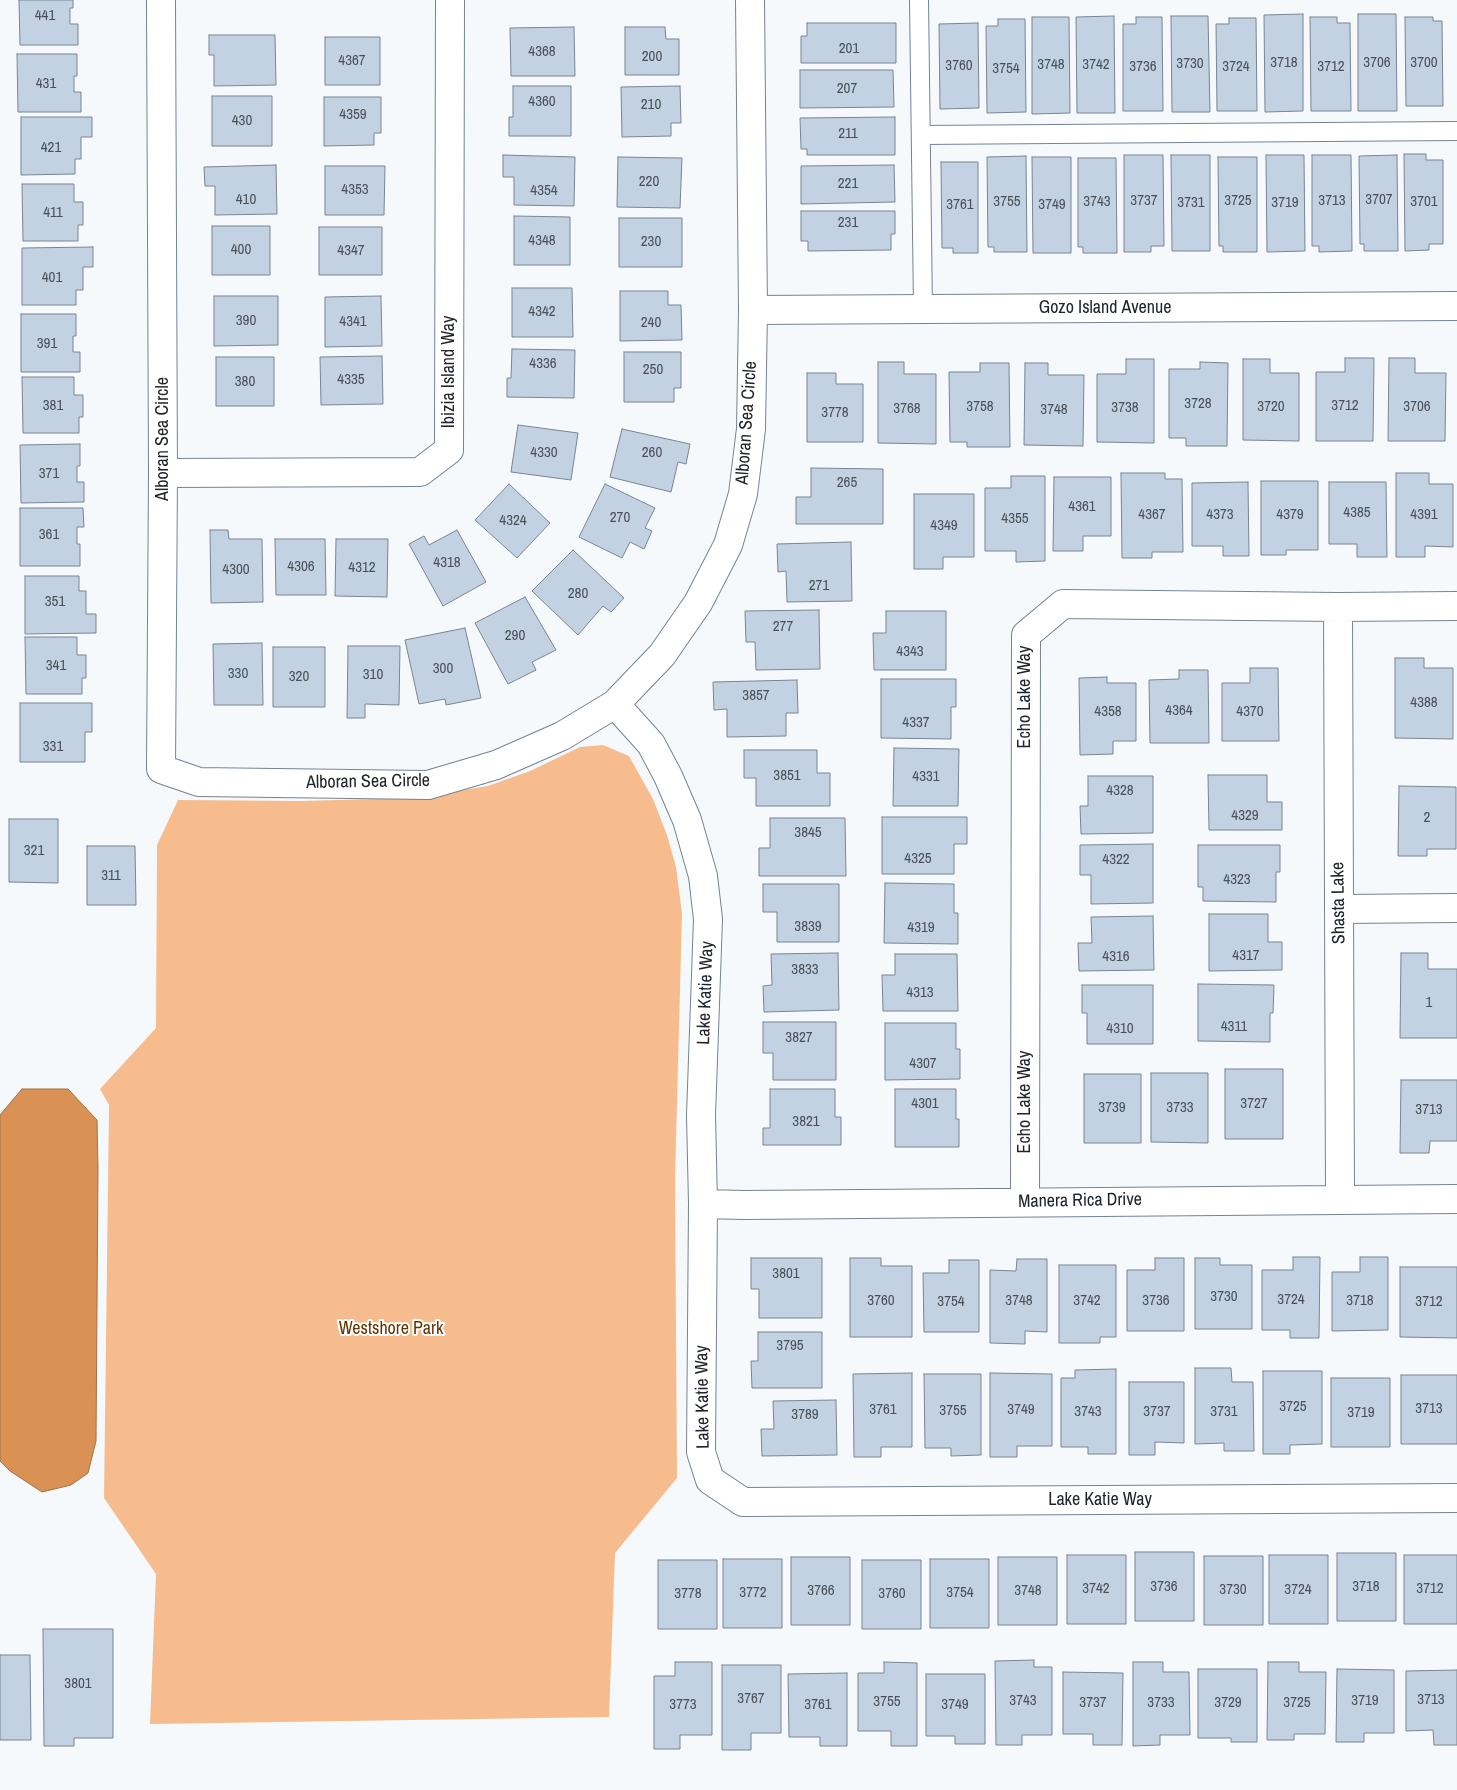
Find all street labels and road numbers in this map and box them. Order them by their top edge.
street label: Gozo Island Avenue [1039,297,1171,319]
street label: Ibizia Island Way [438,316,460,428]
street label: Alboran Sea Circle [732,360,762,486]
street label: Alboran Sea Circle [152,377,174,501]
street label: Echo Lake Way [1014,646,1036,748]
street label: Alboran Sea Circle [306,770,430,794]
street label: Shasta Lake [1327,862,1351,944]
street label: Lake Katie Way [693,941,719,1045]
street label: Echo Lake Way [1014,1051,1036,1153]
street label: Manera Rica Drive [1018,1189,1142,1213]
street label: Lake Katie Way [691,1345,715,1449]
street label: Lake Katie Way [1048,1489,1152,1511]

